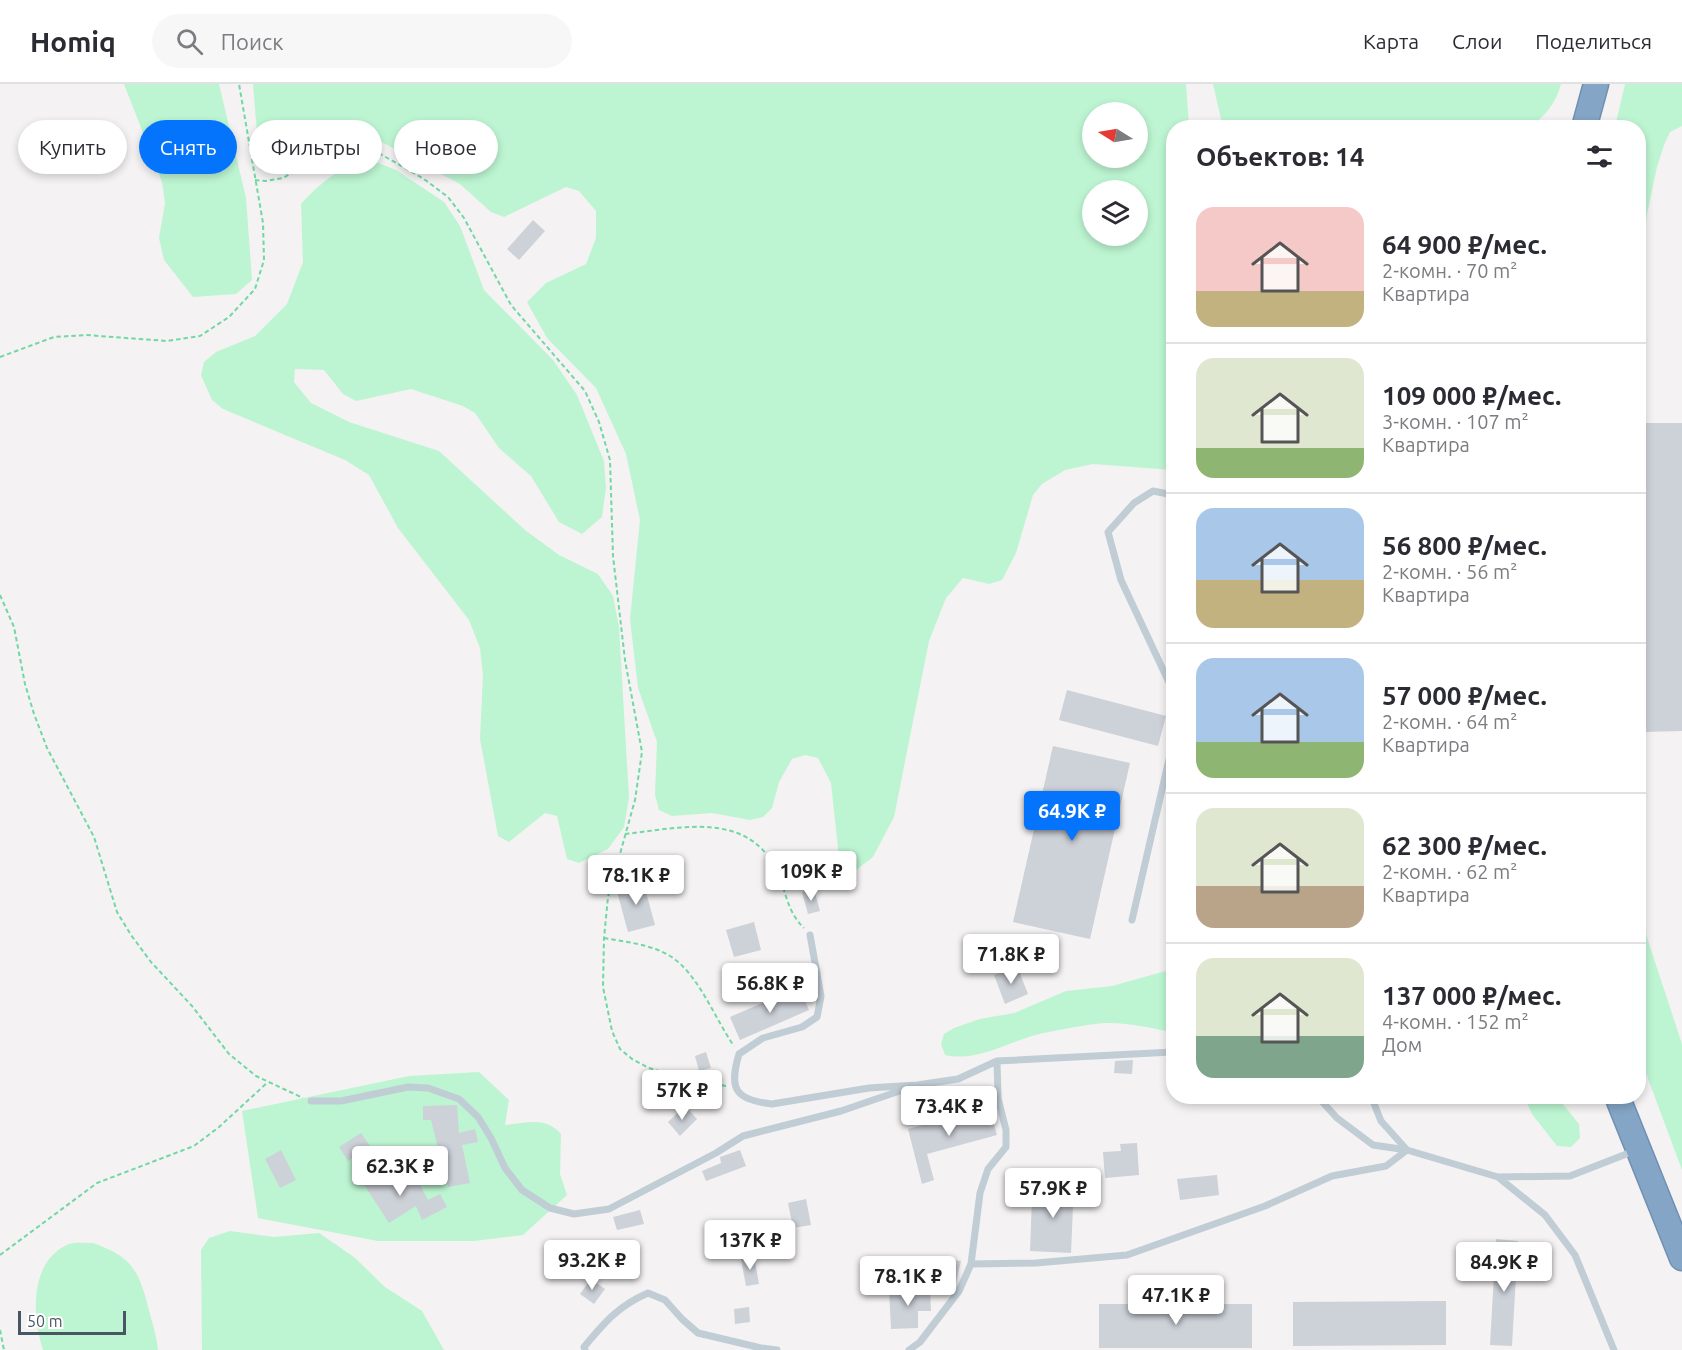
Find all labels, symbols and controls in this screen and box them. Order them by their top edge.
search box [152,14,572,68]
icon: search [173,25,206,58]
text: Homiq [30,26,116,57]
text: Поиск [221,29,284,54]
text: Карта [1363,29,1419,53]
text: Слои [1452,29,1502,53]
text: Поделиться [1535,29,1652,53]
north arrow [1082,102,1148,168]
map controls [1082,102,1148,246]
chip: Купить [18,120,127,174]
chip: Снять [139,120,237,174]
chip: Фильтры [249,120,382,174]
chip: Новое [394,120,498,174]
icon: filters [1583,140,1616,173]
text: Объектов: 14 [1196,142,1364,171]
button: layers [1082,180,1148,246]
text: 64 900 ₽/мес. [1382,230,1547,259]
icon: home [1244,231,1316,303]
text: 2-комн. · 70 m² [1382,259,1517,282]
text: Квартира [1382,282,1470,305]
text: 109 000 ₽/мес. [1382,381,1561,410]
icon: home [1244,382,1316,454]
text: 3-комн. · 107 m² [1382,410,1529,433]
text: Квартира [1382,433,1470,456]
text: 56 800 ₽/мес. [1382,531,1547,560]
icon: home [1244,532,1316,604]
text: 2-комн. · 56 m² [1382,560,1517,583]
text: Квартира [1382,583,1470,606]
text: 57 000 ₽/мес. [1382,681,1547,710]
icon: home [1244,682,1316,754]
text: 2-комн. · 64 m² [1382,710,1517,733]
text: Квартира [1382,733,1470,756]
pin: 64.9K ₽ [1017,791,1127,842]
text: 64.9K ₽ [1038,799,1106,822]
text: 62 300 ₽/мес. [1382,831,1547,860]
icon: home [1244,832,1316,904]
pin: 109K ₽ [762,851,860,902]
pin: 78.1K ₽ [581,855,691,906]
text: 109K ₽ [779,859,843,882]
text: 2-комн. · 62 m² [1382,860,1517,883]
text: 78.1K ₽ [602,863,670,886]
text: Квартира [1382,883,1470,906]
pin: 71.8K ₽ [956,934,1066,985]
text: 71.8K ₽ [977,942,1045,965]
pin: 56.8K ₽ [715,963,825,1014]
text: 56.8K ₽ [736,971,804,994]
text: 137 000 ₽/мес. [1382,981,1561,1010]
icon: home [1244,982,1316,1054]
text: 4-комн. · 152 m² [1382,1010,1529,1033]
text: Дом [1382,1033,1422,1056]
pin: 57K ₽ [640,1070,724,1121]
text: 57K ₽ [656,1078,708,1101]
pin: 73.4K ₽ [894,1086,1004,1137]
text: 73.4K ₽ [915,1094,983,1117]
pin: 62.3K ₽ [345,1146,455,1197]
text: 62.3K ₽ [366,1154,434,1177]
pin: 57.9K ₽ [998,1168,1108,1219]
text: 57.9K ₽ [1019,1176,1087,1199]
pin: 137K ₽ [701,1220,799,1271]
text: 137K ₽ [718,1228,782,1251]
pin: 93.2K ₽ [537,1240,647,1291]
pin: 84.9K ₽ [1449,1242,1559,1293]
text: 93.2K ₽ [558,1248,626,1271]
text: 84.9K ₽ [1470,1250,1538,1273]
pin: 78.1K ₽ [853,1256,963,1307]
text: 78.1K ₽ [874,1264,942,1287]
pin: 47.1K ₽ [1121,1275,1231,1326]
text: 47.1K ₽ [1142,1283,1210,1306]
scale bar [18,1308,126,1336]
text: 50 m [27,1312,63,1330]

